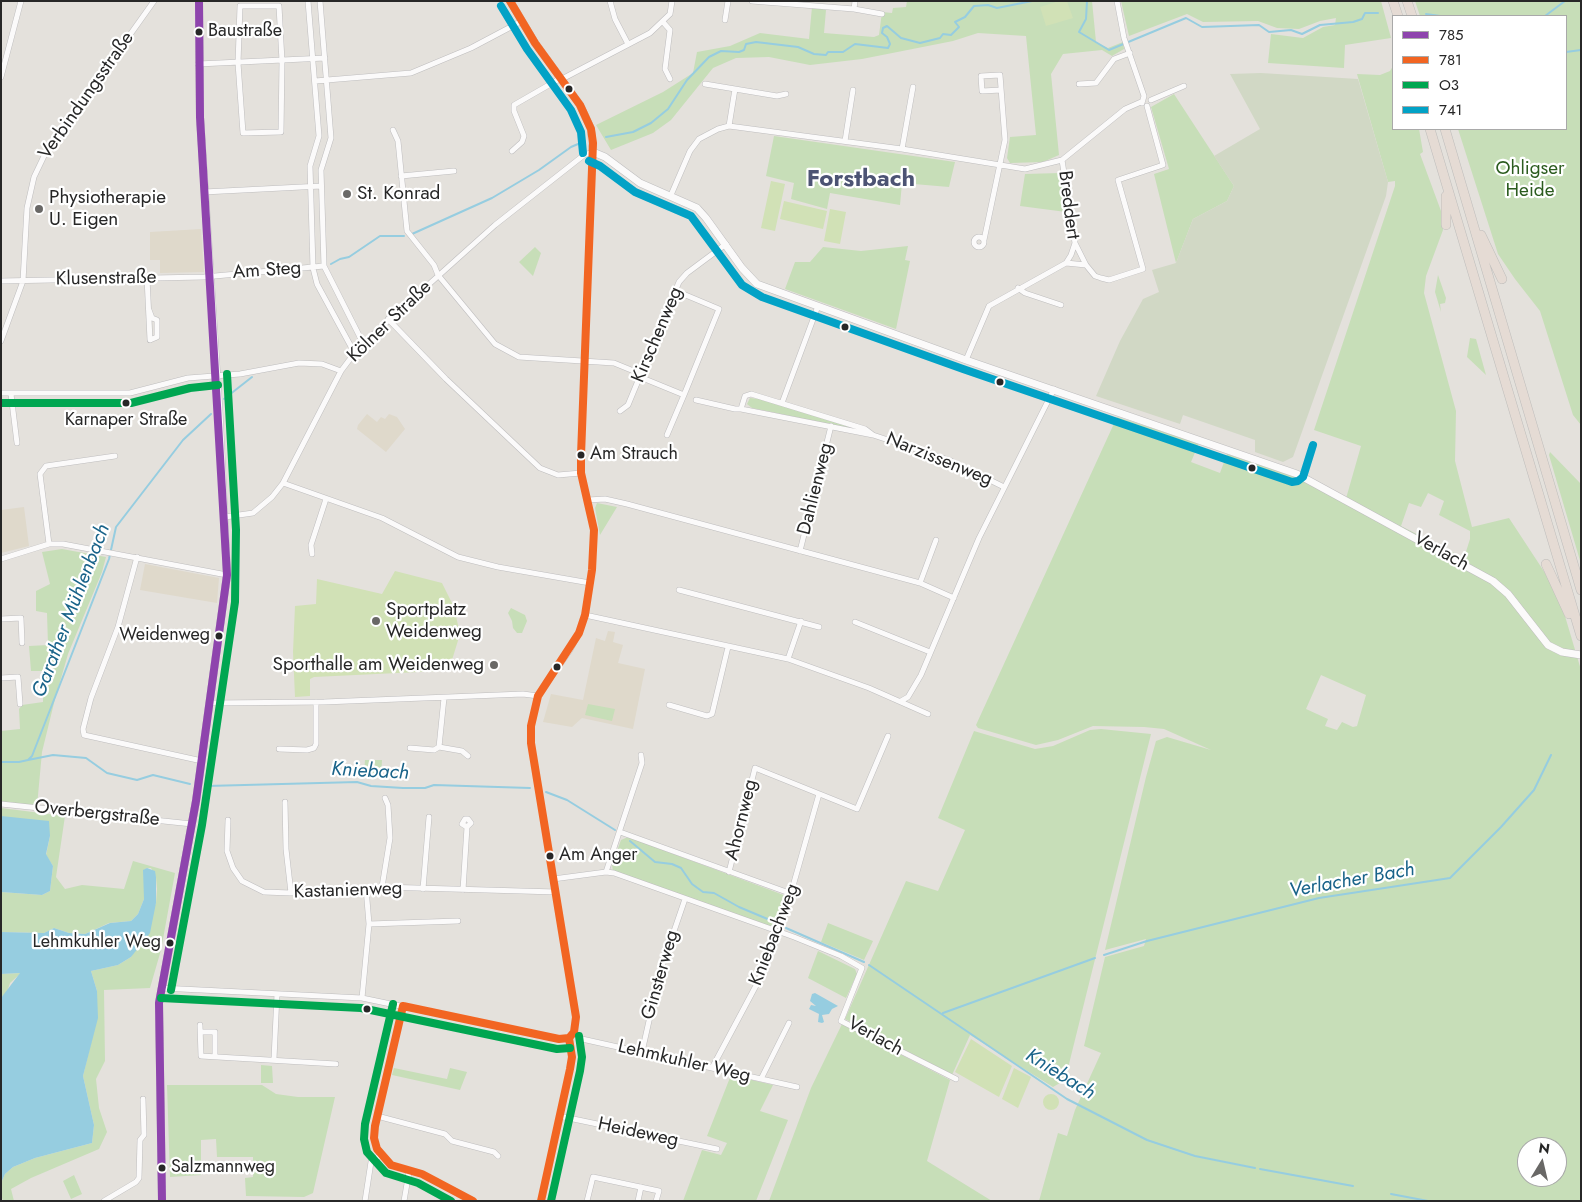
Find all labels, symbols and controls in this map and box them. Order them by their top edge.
legend [1392,15,1567,130]
place label: Baustraße [208,21,282,43]
text: 785 [1439,24,1464,46]
marker: Baustraße [194,27,204,37]
street label: Verbindungsstraße [34,28,140,164]
text: 781 [1439,49,1462,71]
text: O3 [1439,74,1459,96]
unlabelled marker [564,84,574,94]
text: 741 [1439,99,1462,121]
park label: Ohligser Heide [1495,158,1565,202]
district label: Forstbach [807,166,915,194]
street label: Breddert [1052,169,1084,241]
place label: St. Konrad [357,183,440,205]
place label: Physiotherapie U. Eigen [49,187,166,231]
marker: St. Konrad [341,188,353,200]
marker: Physiotherapie U. Eigen [33,203,45,215]
street label: Am Steg [232,257,302,285]
street label: Klusenstraße [55,267,157,291]
street label: Kölner Straße [343,276,437,368]
street label: Kirschenweg [628,284,688,386]
unlabelled marker [840,322,850,332]
unlabelled marker [995,377,1005,387]
marker: Karnaper Straße [121,398,131,408]
place label: Karnaper Straße [65,410,187,432]
street label: Narzissenweg [882,428,996,492]
street label: Dahlienweg [794,441,838,537]
place label: Am Strauch [590,444,678,466]
marker: Am Strauch [576,450,586,460]
unlabelled marker [1247,463,1257,473]
water label: Garather Mühlenbach [28,521,116,701]
street label: Verlach [1409,528,1473,576]
place label: Sportplatz Weidenweg [386,599,482,643]
marker: Sportplatz Weidenweg [370,615,382,627]
place label: Weidenweg [119,625,210,647]
marker: Weidenweg [214,631,224,641]
place label: Sporthalle am Weidenweg [273,654,484,676]
marker: Sporthalle am Weidenweg [488,659,500,671]
unlabelled marker [552,662,562,672]
water label: Kniebach [331,758,409,786]
street label: Ahornweg [721,777,763,863]
street label: Overbergstraße [33,796,161,832]
place label: Am Anger [559,845,637,867]
marker: Am Anger [545,851,555,861]
water label: Verlacher Bach [1287,858,1417,904]
street label: Kastanienweg [293,878,403,904]
street label: Kniebachweg [745,881,805,989]
street label: Ginsterweg [637,928,685,1022]
place label: Lehmkuhler Weg [33,932,161,954]
marker: Lehmkuhler Weg [165,938,175,948]
unlabelled marker [362,1004,372,1014]
street label: Verlach [843,1013,907,1061]
street label: Lehmkuhler Weg [615,1036,753,1088]
water label: Kniebach [1021,1044,1099,1106]
street label: Heideweg [596,1113,680,1153]
north arrow [1517,1137,1567,1187]
text: N [1537,1137,1551,1159]
place label: Salzmannweg [171,1157,275,1179]
marker: Salzmannweg [157,1163,167,1173]

